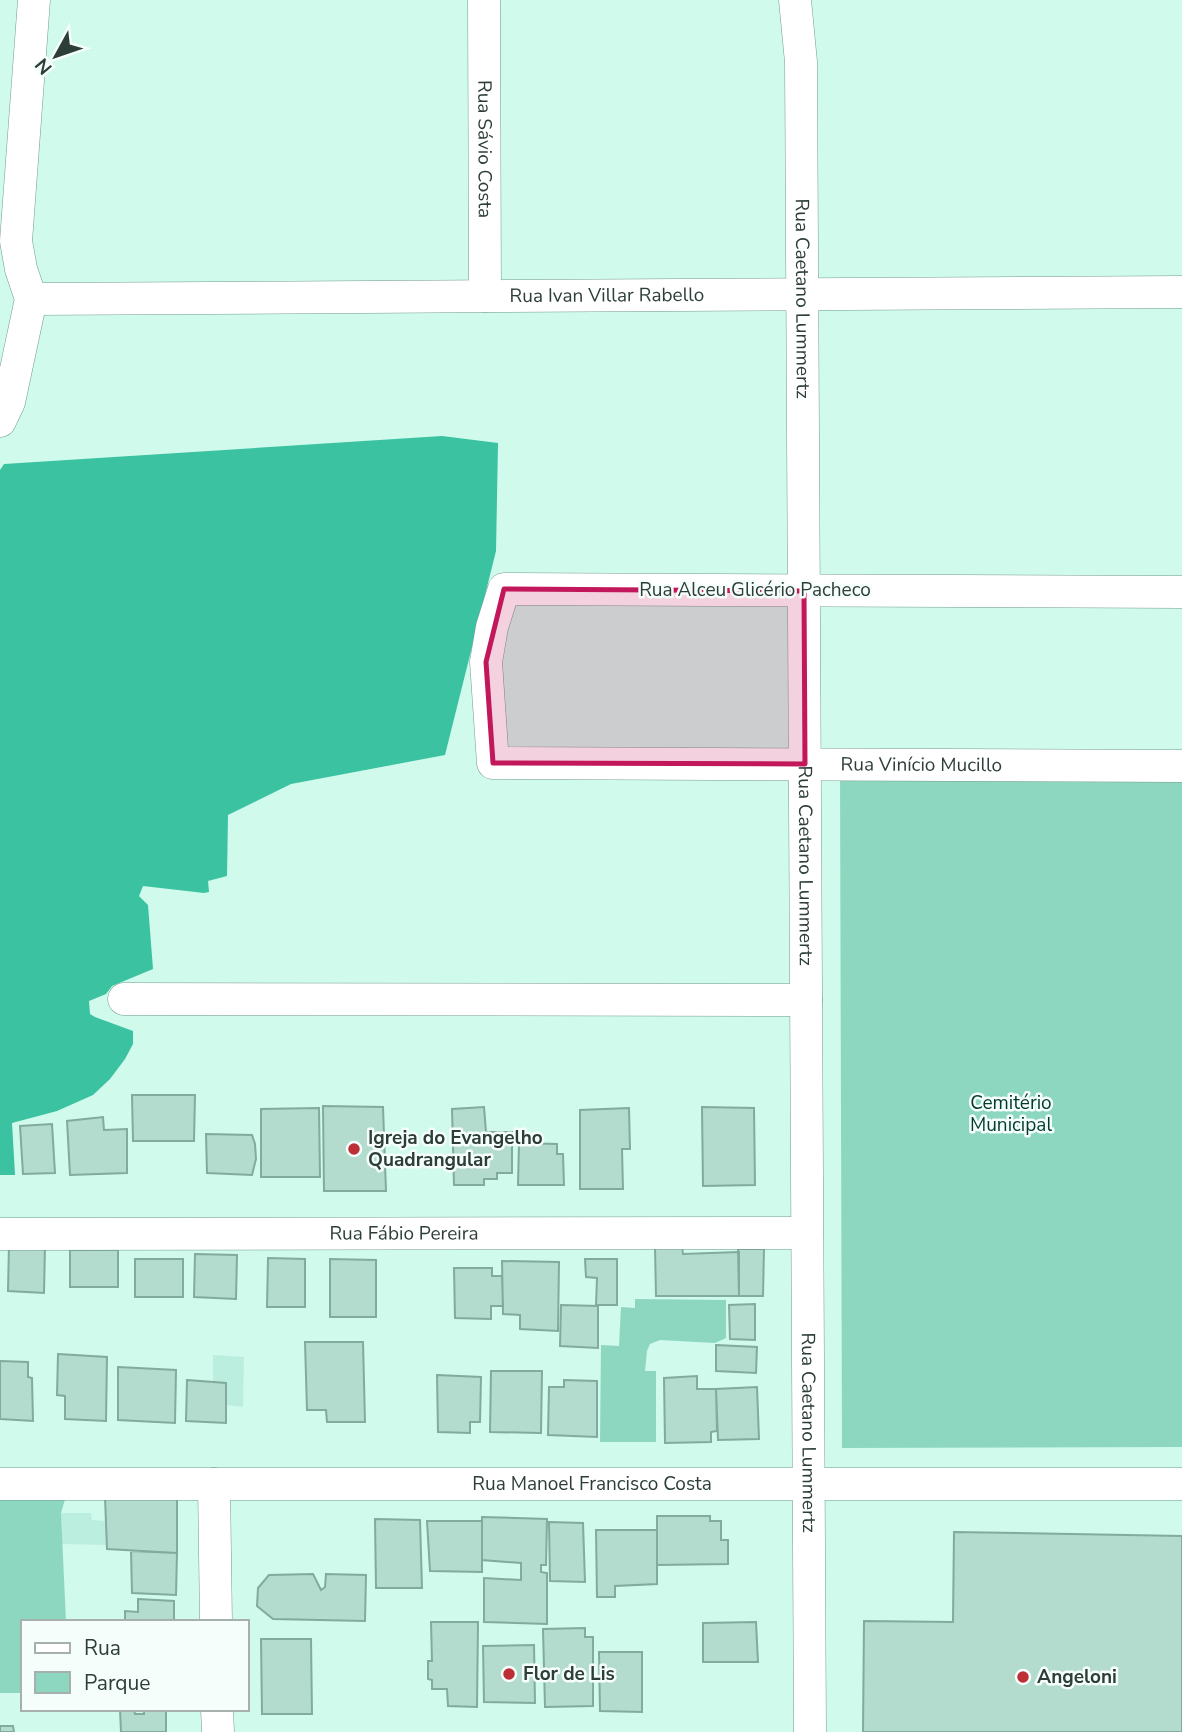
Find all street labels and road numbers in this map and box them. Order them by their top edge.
street label: Rua Sávio Costa [471,80,498,218]
street label: Rua Caetano Lummertz [789,198,816,399]
street label: Rua Ivan Villar Rabello [509,282,704,309]
street label: Rua Alceu Glicério Pacheco [639,577,871,603]
street label: Rua Vinício Mucillo [840,752,1002,778]
street label: Rua Caetano Lummertz [792,765,819,966]
street label: Rua Fábio Pereira [329,1220,479,1247]
street label: Rua Caetano Lummertz [795,1332,822,1533]
street label: Rua Manoel Francisco Costa [472,1471,712,1497]

